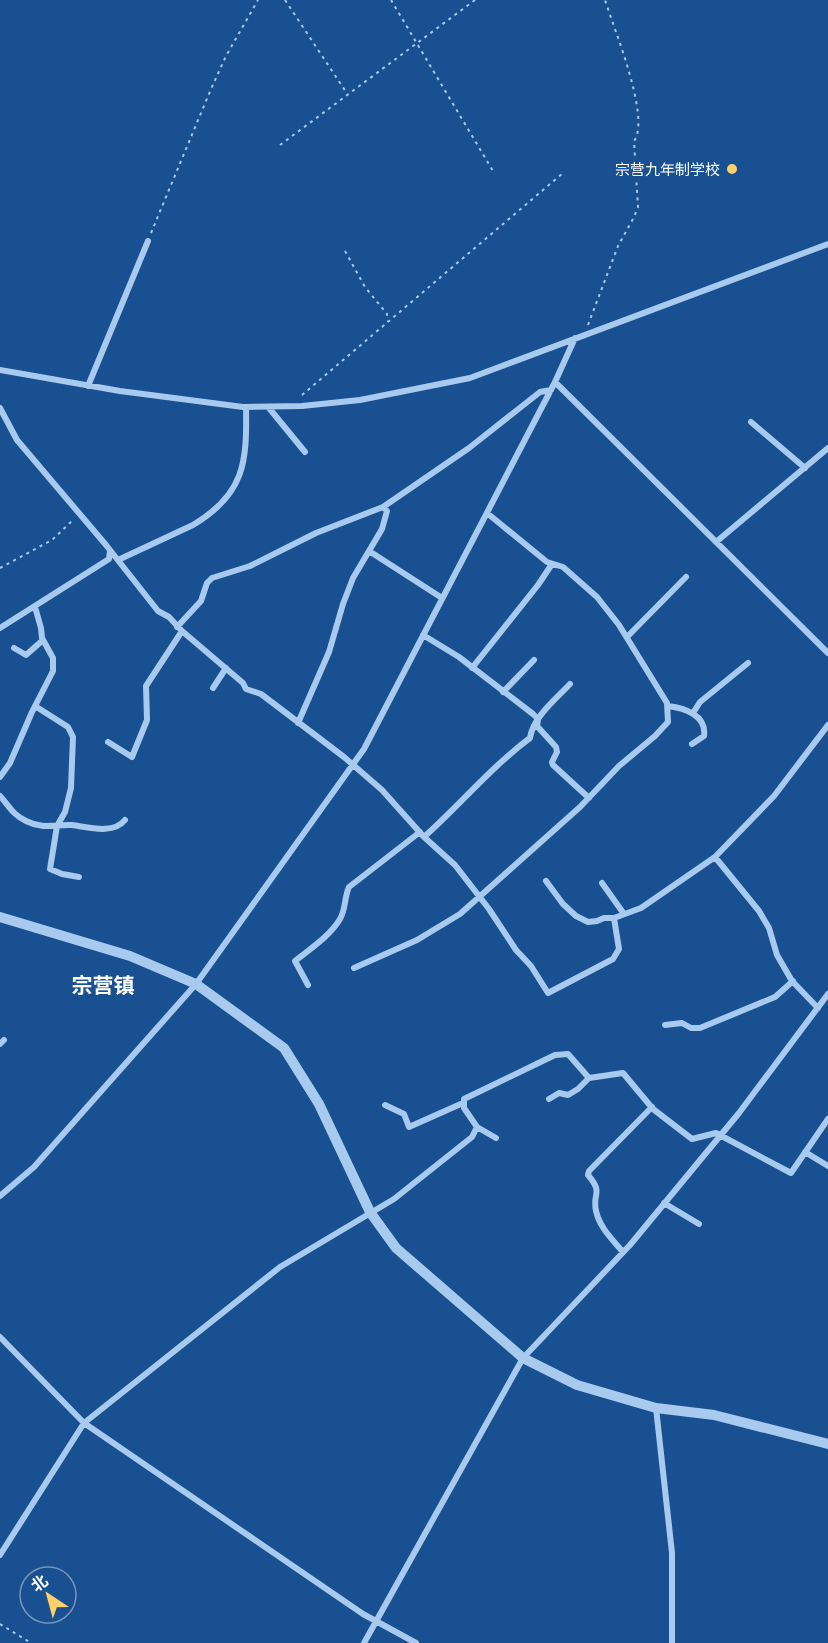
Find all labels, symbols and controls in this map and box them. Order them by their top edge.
place label: 宗营九年制学校 [615,159,720,179]
marker: 宗营九年制学校 [725,162,739,176]
district label: 宗营镇 [72,971,135,999]
north arrow [18,1565,78,1625]
text: 北 [26,1569,52,1596]

